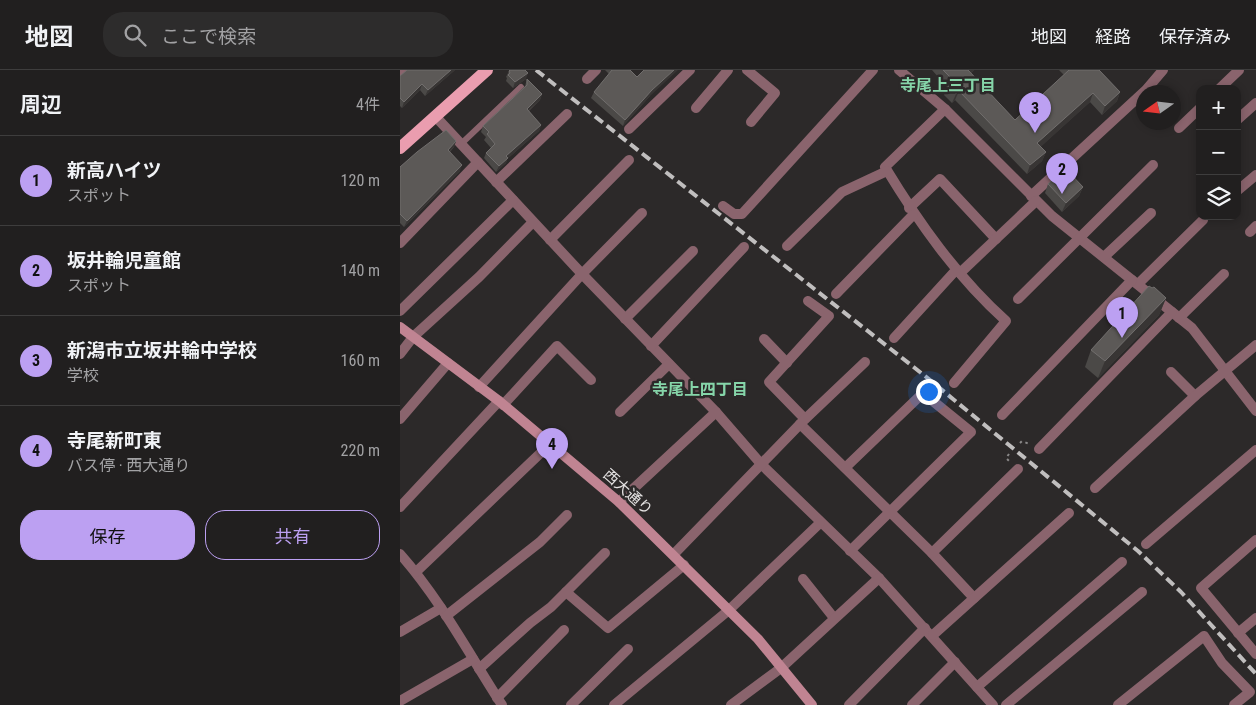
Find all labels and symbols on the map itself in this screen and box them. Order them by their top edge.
district label: 寺尾上三丁目 [900,76,996,95]
north arrow [1136,85,1181,130]
pin: 3 [1019,92,1051,133]
pin: 2 [1046,153,1078,194]
pin: 1 [1106,297,1138,338]
your location [916,379,942,405]
district label: 寺尾上四丁目 [652,380,748,399]
pin: 4 [536,428,568,469]
street label: 西大通り [600,465,656,519]

